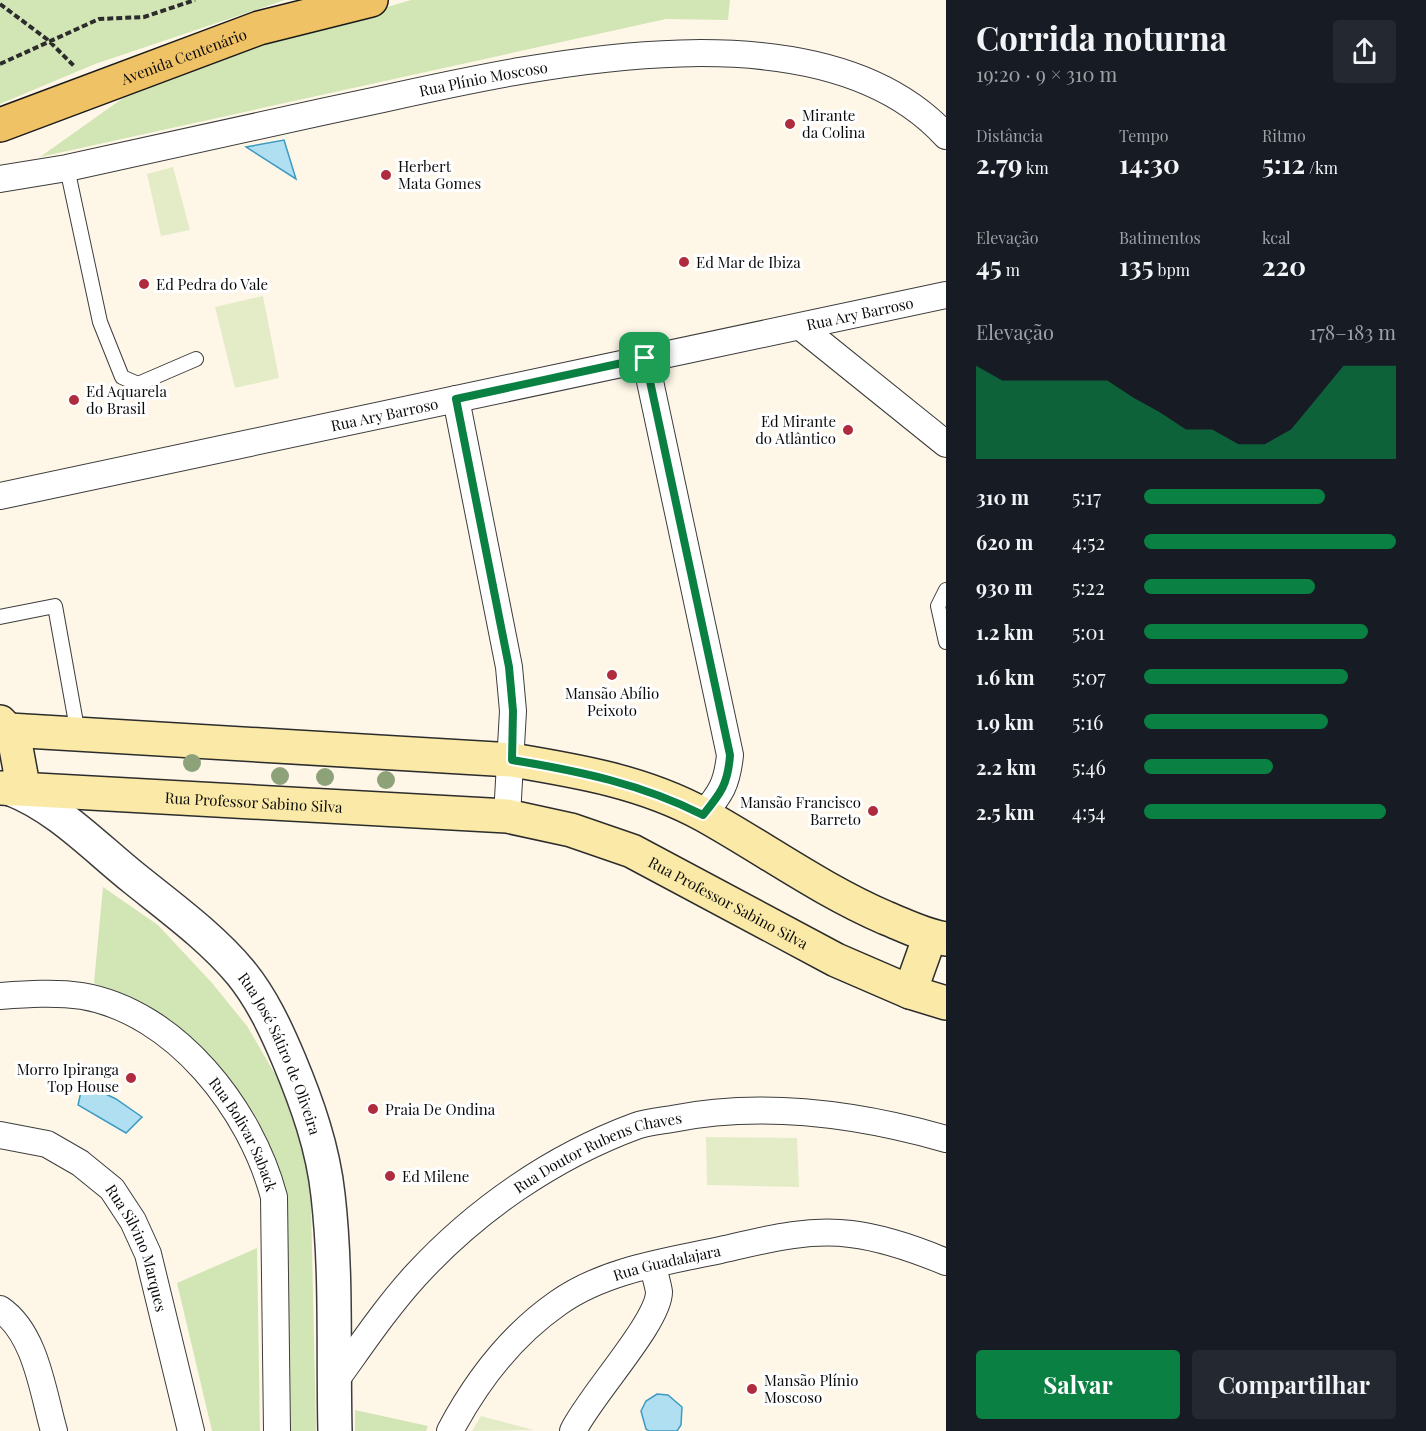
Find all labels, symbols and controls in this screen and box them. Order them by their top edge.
text: Corrida noturna [976,15,1227,59]
button: share [1333,20,1396,83]
street label: Avenida Centenário [117,24,249,89]
street label: Rua Plínio Moscoso [417,57,549,101]
text: 19:20 · 9 × 310 m [976,60,1117,87]
place label: Mirante da Colina [802,105,866,142]
marker: Mirante da Colina [783,117,797,131]
text: Distância [976,125,1043,146]
text: Tempo [1119,125,1169,146]
text: Ritmo [1262,125,1306,146]
text: 2.79 [976,146,1022,181]
text: 14:30 [1119,146,1180,181]
text: 5:12 [1262,146,1305,181]
place label: Herbert Mata Gomes [398,156,481,193]
text: km [1022,157,1049,178]
text: /km [1305,157,1338,178]
marker: Herbert Mata Gomes [379,168,393,182]
text: Elevação [976,227,1038,248]
text: Batimentos [1119,227,1201,248]
text: kcal [1262,227,1291,248]
text: 45 [976,248,1002,283]
text: 135 [1119,248,1153,283]
text: 220 [1262,248,1306,283]
place label: Ed Mar de Ibiza [696,252,801,272]
marker: Ed Mar de Ibiza [677,255,691,269]
text: m [1002,259,1020,280]
text: bpm [1153,259,1190,280]
place label: Ed Pedra do Vale [156,274,268,294]
marker: Ed Pedra do Vale [137,277,151,291]
street label: Rua Ary Barroso [804,292,915,334]
text: Elevação [976,318,1054,345]
text: 178–183 m [1309,318,1396,345]
pin [619,332,670,383]
icon: arrive [628,341,661,374]
place label: Ed Aquarela do Brasil [86,381,167,418]
marker: Ed Aquarela do Brasil [67,393,81,407]
street label: Rua Ary Barroso [329,393,440,435]
place label: Ed Mirante do Atlântico [755,411,836,448]
marker: Ed Mirante do Atlântico [841,423,855,437]
text: 310 m [976,483,1029,510]
text: 5:17 [1072,483,1101,510]
text: 620 m [976,528,1033,555]
text: 4:52 [1072,528,1105,555]
text: 930 m [976,573,1032,600]
text: 5:22 [1072,573,1105,600]
text: 1.2 km [976,618,1034,645]
text: 5:01 [1072,618,1105,645]
text: 1.6 km [976,663,1035,690]
text: 5:07 [1072,663,1106,690]
marker: Mansão Abílio Peixoto [605,668,619,682]
place label: Mansão Abílio Peixoto [565,683,659,720]
text: 1.9 km [976,708,1034,735]
text: 5:16 [1072,708,1103,735]
text: 2.2 km [976,753,1036,780]
text: 5:46 [1072,753,1106,780]
street label: Rua Professor Sabino Silva [164,787,344,817]
place label: Mansão Francisco Barreto [740,792,861,829]
text: 2.5 km [976,798,1035,825]
text: 4:54 [1072,798,1105,825]
marker: Mansão Francisco Barreto [866,804,880,818]
street label: Rua Professor Sabino Silva [645,852,812,953]
street label: Rua José Sátiro de Oliveira [234,968,326,1138]
place label: Morro Ipiranga Top House [17,1059,120,1096]
marker: Morro Ipiranga Top House [124,1071,138,1085]
street label: Rua Bolivar Saback [205,1073,282,1195]
place label: Praia De Ondina [385,1099,496,1119]
marker: Praia De Ondina [366,1102,380,1116]
street label: Rua Doutor Rubens Chaves [509,1107,683,1197]
place label: Ed Milene [402,1166,469,1186]
marker: Ed Milene [383,1169,397,1183]
street label: Rua Silvino Marques [102,1180,172,1314]
street label: Rua Guadalajara [610,1240,723,1285]
button: Salvar [976,1350,1180,1419]
button: Compartilhar [1192,1350,1396,1419]
place label: Mansão Plínio Moscoso [764,1370,858,1407]
marker: Mansão Plínio Moscoso [745,1382,759,1396]

